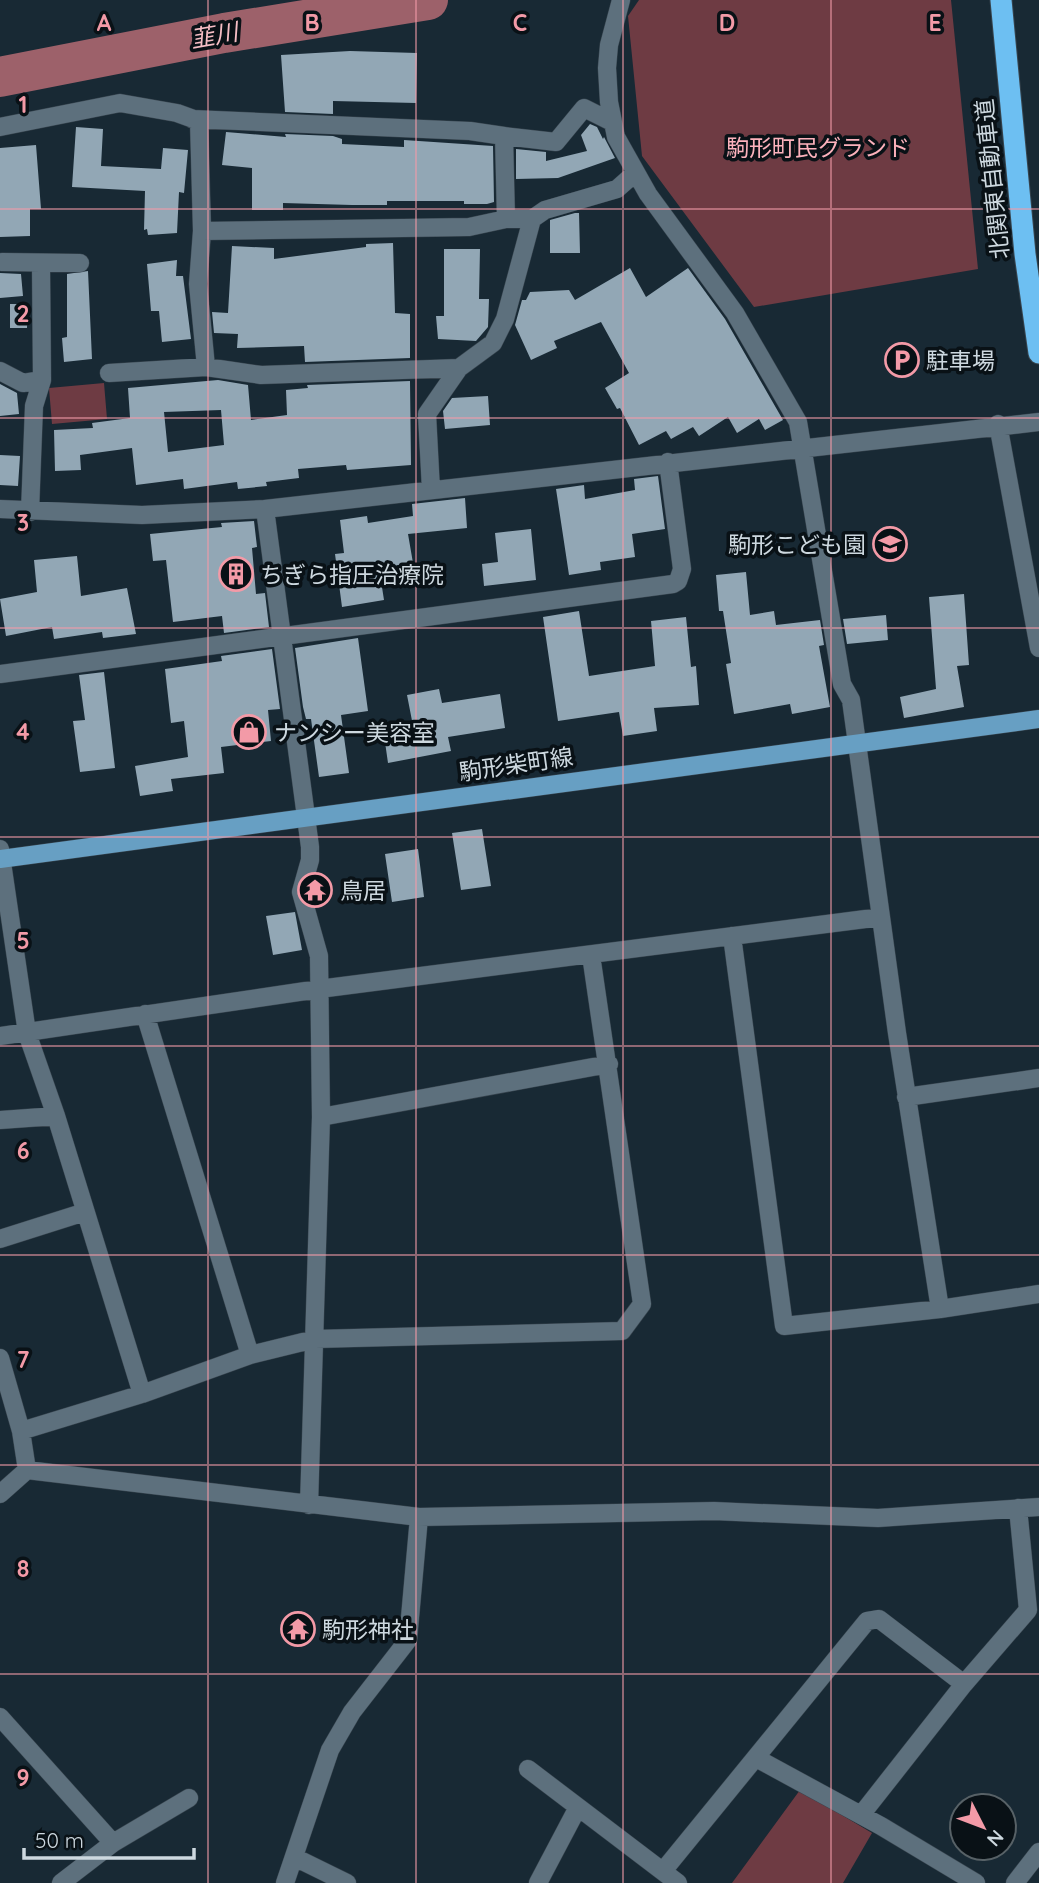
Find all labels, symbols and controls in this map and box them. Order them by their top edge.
text: A [97,8,112,37]
text: B [304,8,320,37]
text: C [513,8,527,37]
text: D [719,8,735,37]
text: E [928,8,942,37]
water label: 韮川 [188,16,243,54]
text: 1 [19,90,27,119]
street label: 北関東自動車道 [969,97,1015,261]
park label: 駒形町民グランド [726,133,910,162]
text: 2 [16,299,30,328]
parking icon: 駐車場 [883,341,921,379]
place label: 駐車場 [926,346,995,375]
text: 3 [17,508,29,537]
school or university icon: 駒形こども園 [871,525,909,563]
place label: 駒形こども園 [728,530,866,559]
building icon: ちぎら指圧治療院 [217,555,255,593]
place label: ちぎら指圧治療院 [260,560,444,589]
shop icon: ナンシー美容室 [230,713,268,751]
text: 4 [16,717,30,746]
place label: ナンシー美容室 [274,718,435,747]
street label: 駒形柴町線 [457,742,575,786]
temple icon: 鳥居 [296,871,334,909]
place label: 鳥居 [340,876,386,905]
text: 5 [16,926,30,955]
text: 6 [17,1136,29,1165]
text: 7 [17,1345,30,1374]
text: 8 [17,1554,29,1583]
temple icon: 駒形神社 [279,1610,317,1648]
place label: 駒形神社 [322,1615,414,1644]
text: 9 [16,1763,30,1792]
north arrow [948,1792,1018,1862]
scale bar [24,1816,194,1860]
text: N [982,1825,1009,1852]
text: 50 m [35,1827,84,1853]

